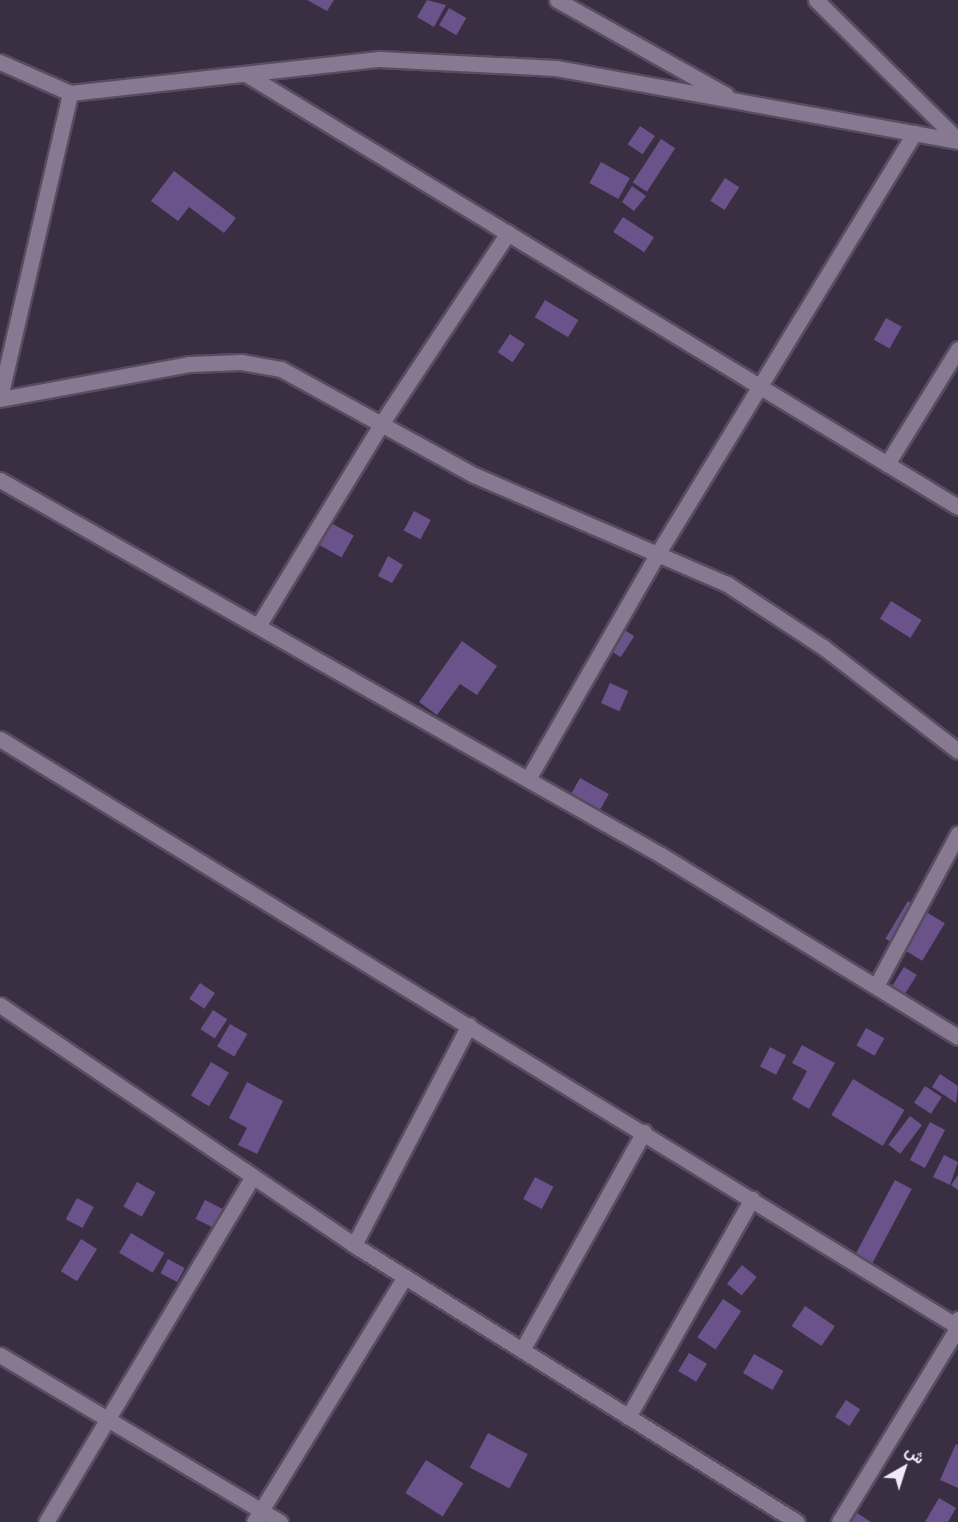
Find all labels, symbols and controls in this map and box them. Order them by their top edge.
north arrow [874,1438,934,1498]
text: ش [902,1440,929,1468]

